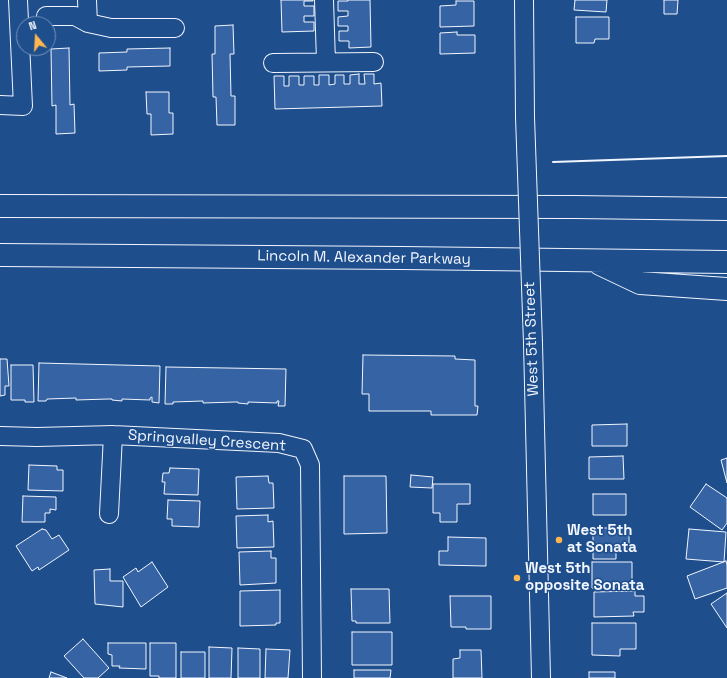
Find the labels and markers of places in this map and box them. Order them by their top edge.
place label: West 5th at Sonata [567,522,637,557]
marker: West 5th at Sonata [554,535,564,545]
place label: West 5th opposite Sonata [525,560,645,595]
marker: West 5th opposite Sonata [512,573,522,583]

